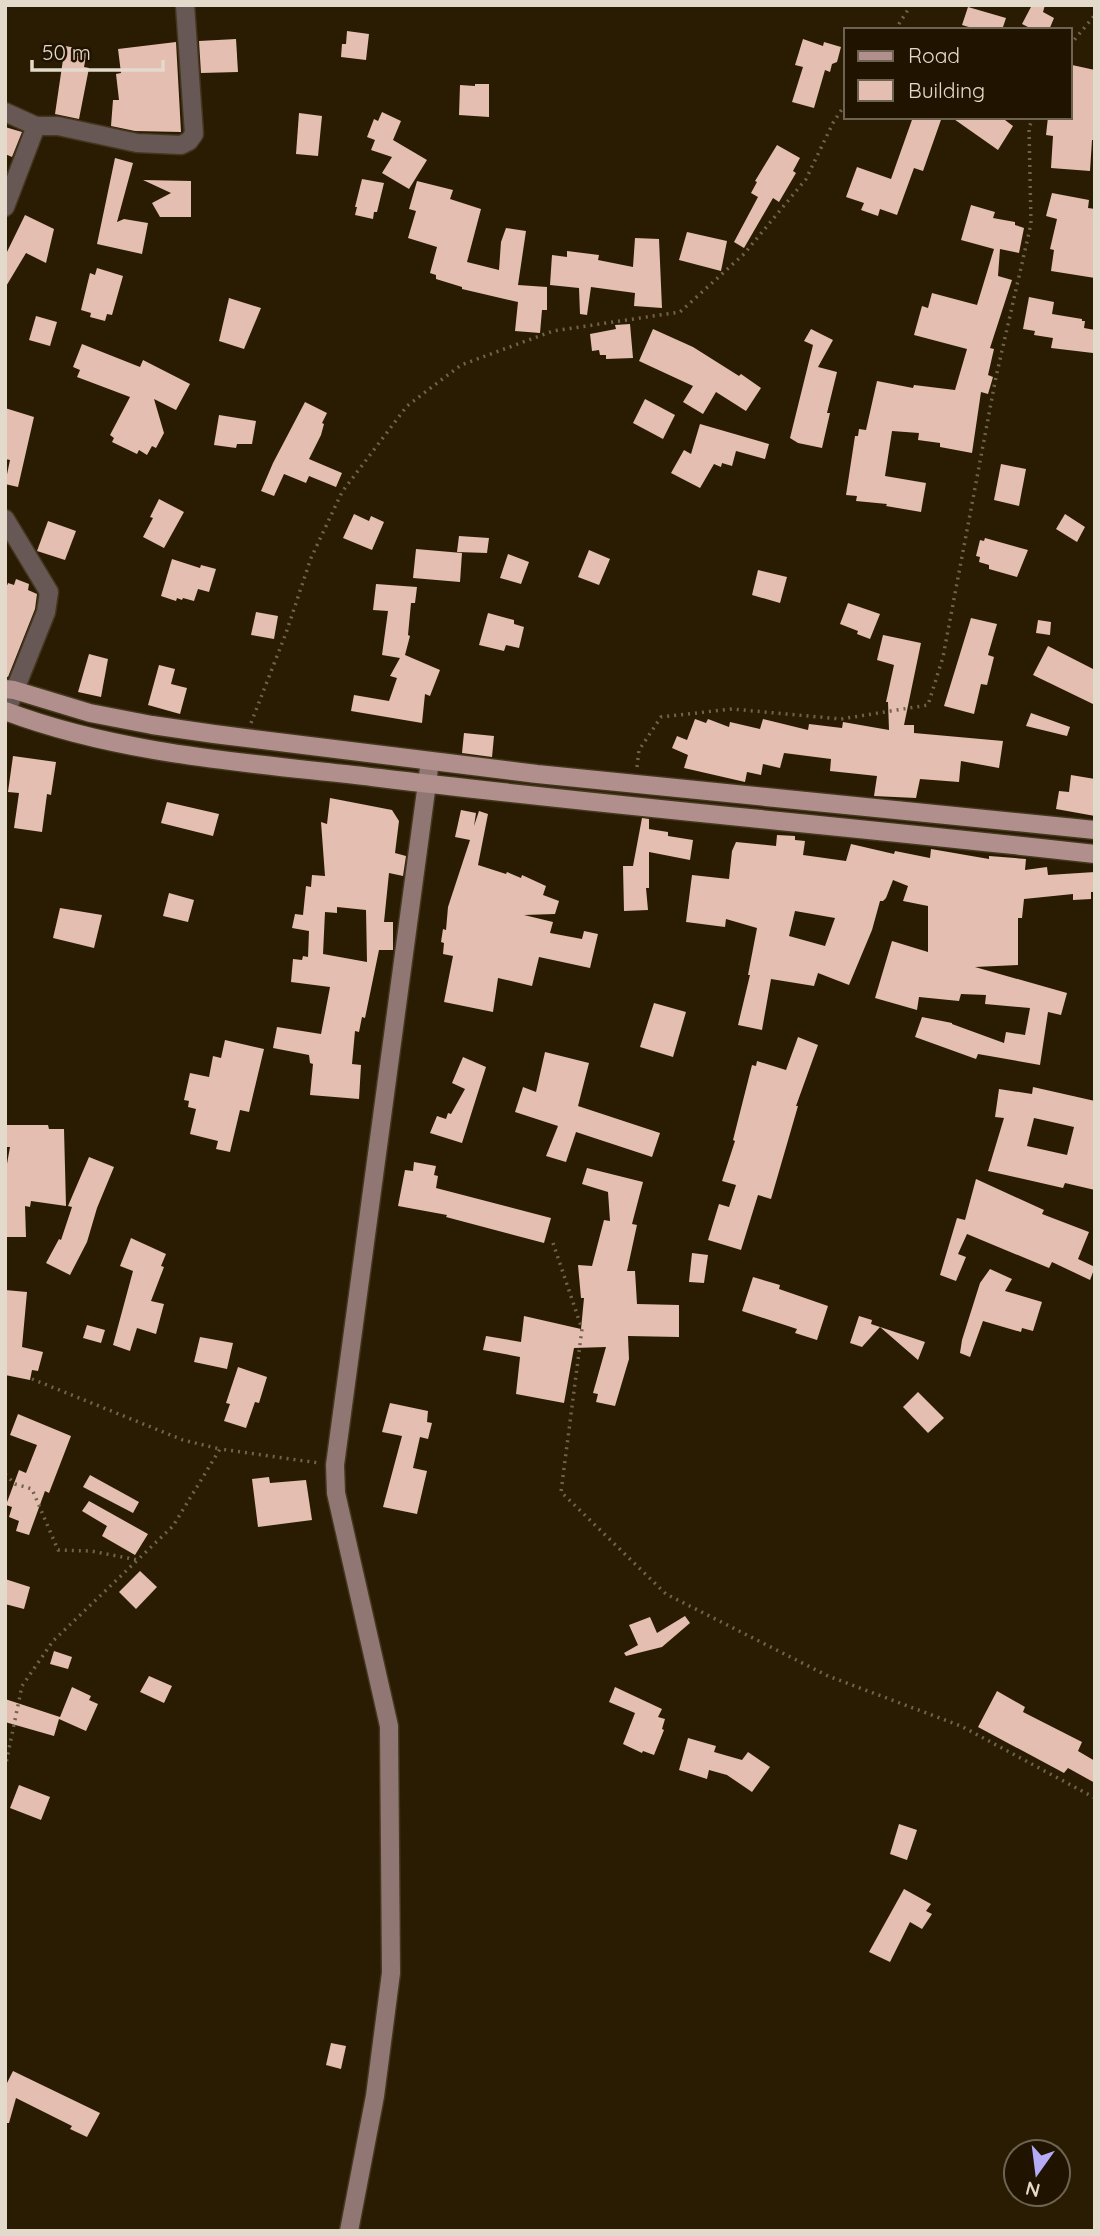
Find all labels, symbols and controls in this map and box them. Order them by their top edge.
scale bar [32,28,163,72]
legend [844,28,1072,119]
text: 50 m [42,39,91,65]
text: Road [908,42,960,68]
text: Building [908,77,985,103]
north arrow [1002,2138,1072,2208]
text: N [1023,2176,1043,2203]

